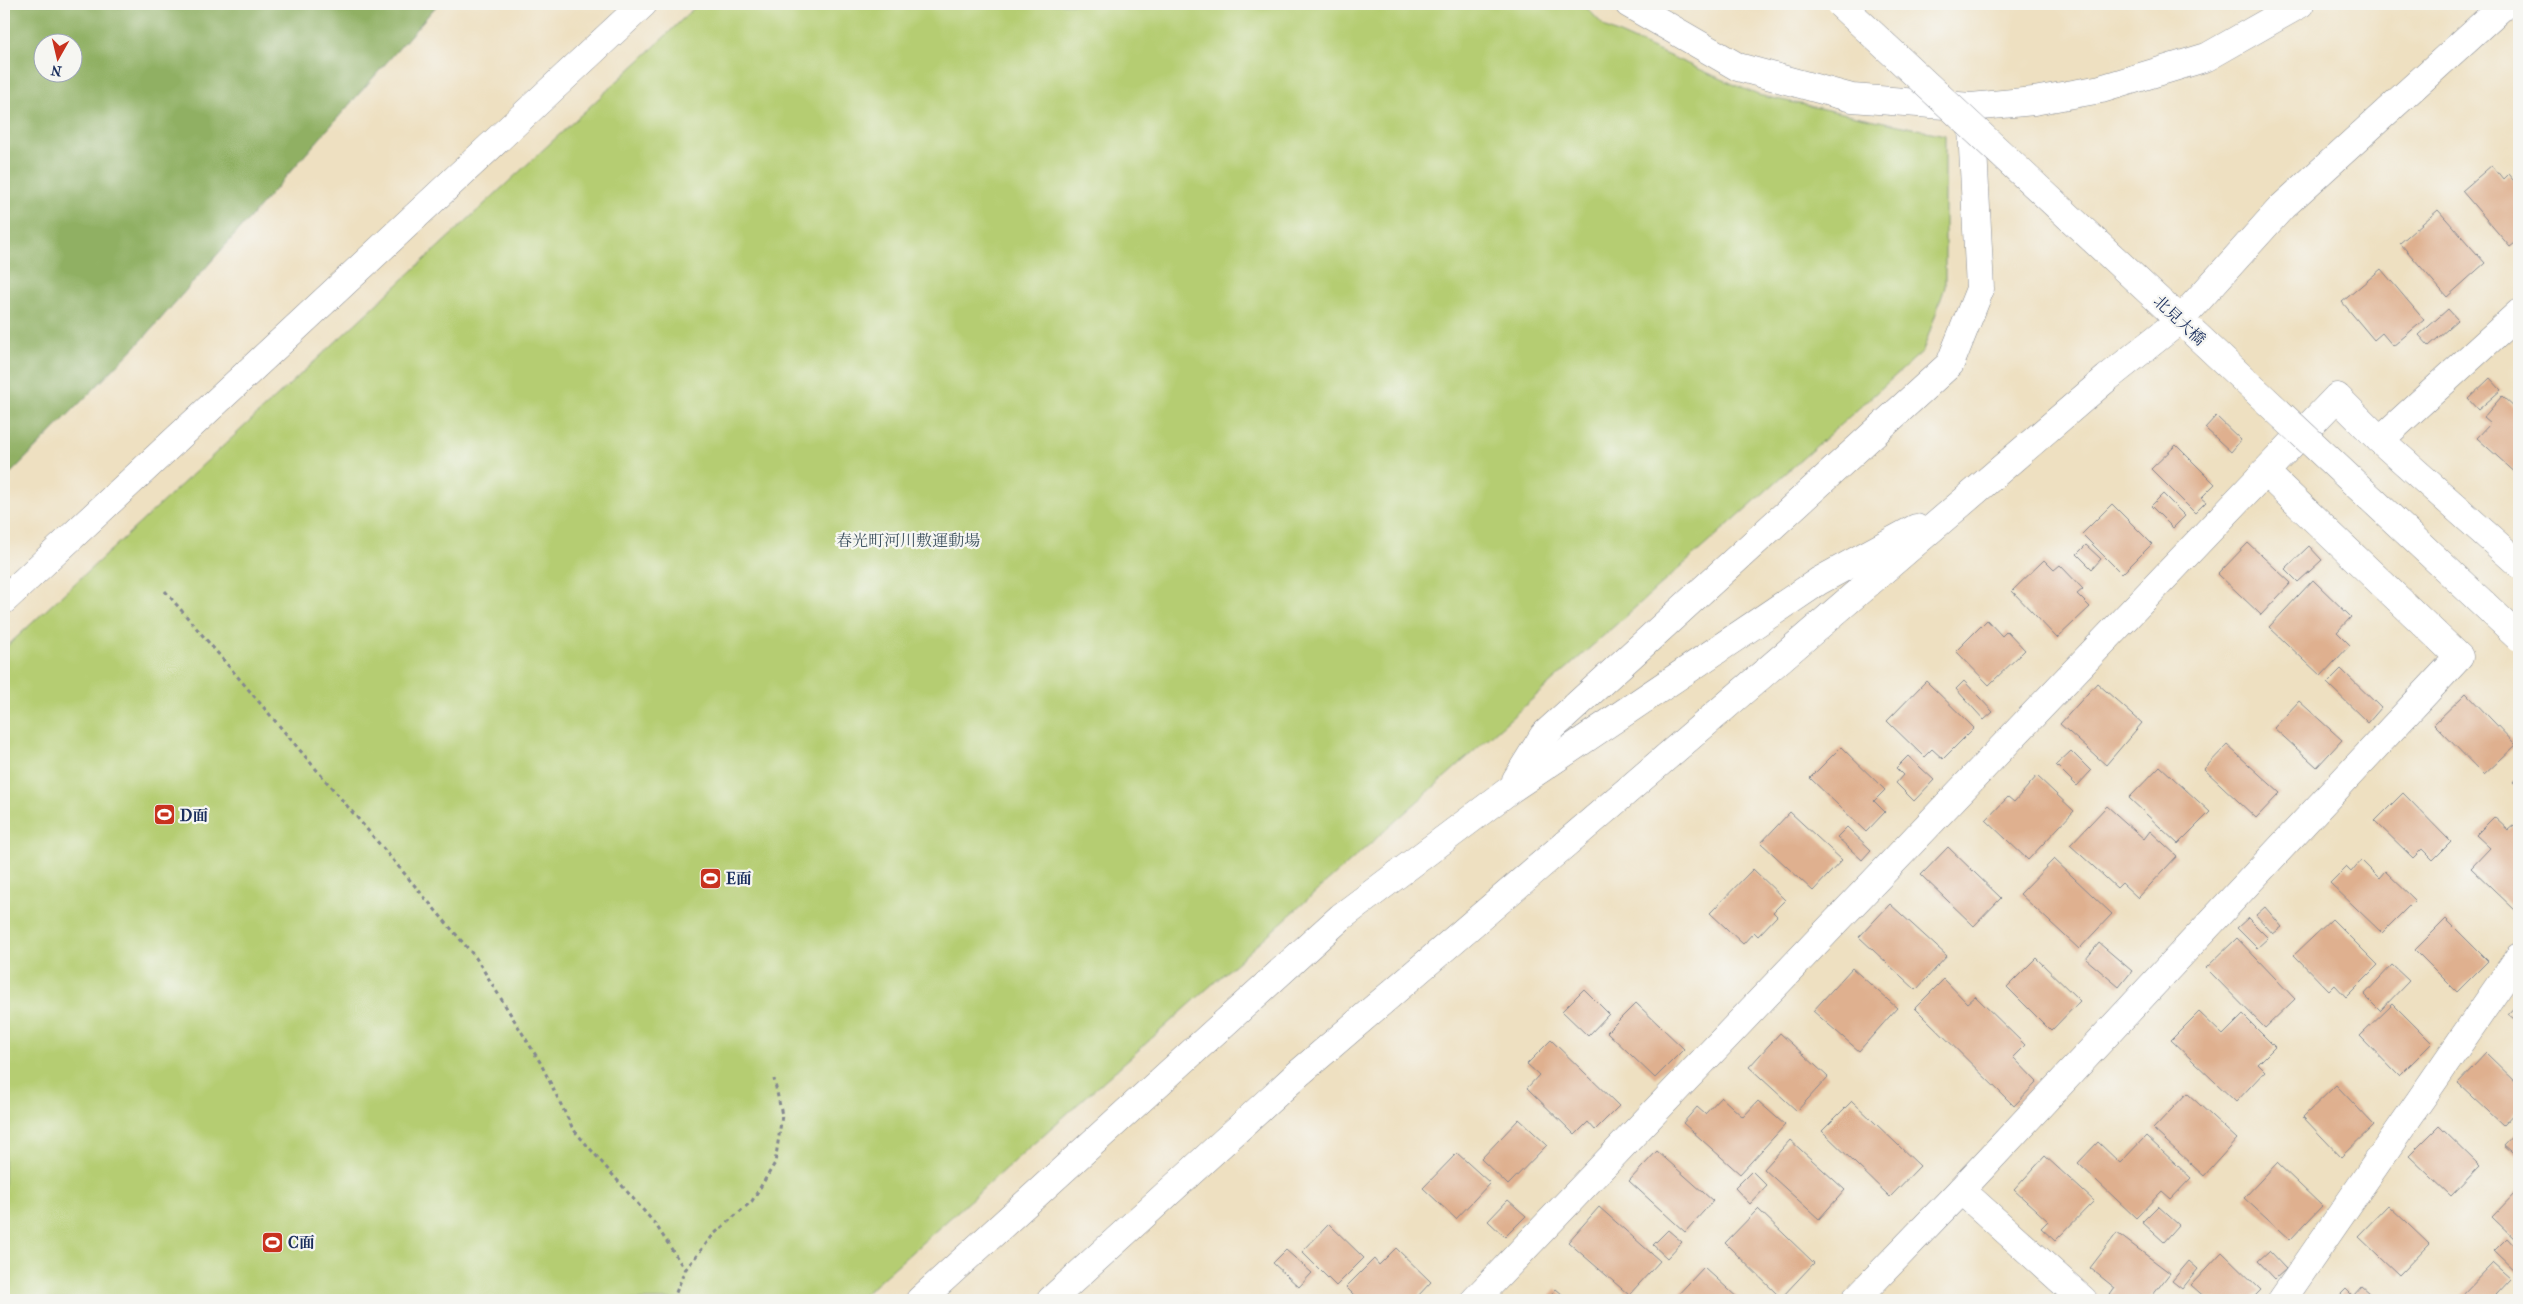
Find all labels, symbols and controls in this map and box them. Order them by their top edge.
north arrow [32,32,82,82]
text: N [49,61,63,80]
street label: 北見大橋 [2150,292,2210,349]
park label: 春光町河川敷運動場 [836,531,980,550]
sports icon: D面 [152,803,176,827]
place label: D面 [180,806,208,825]
sports icon: E面 [698,866,722,890]
place label: E面 [726,869,752,888]
sports icon: C面 [260,1230,284,1254]
place label: C面 [288,1233,315,1252]

